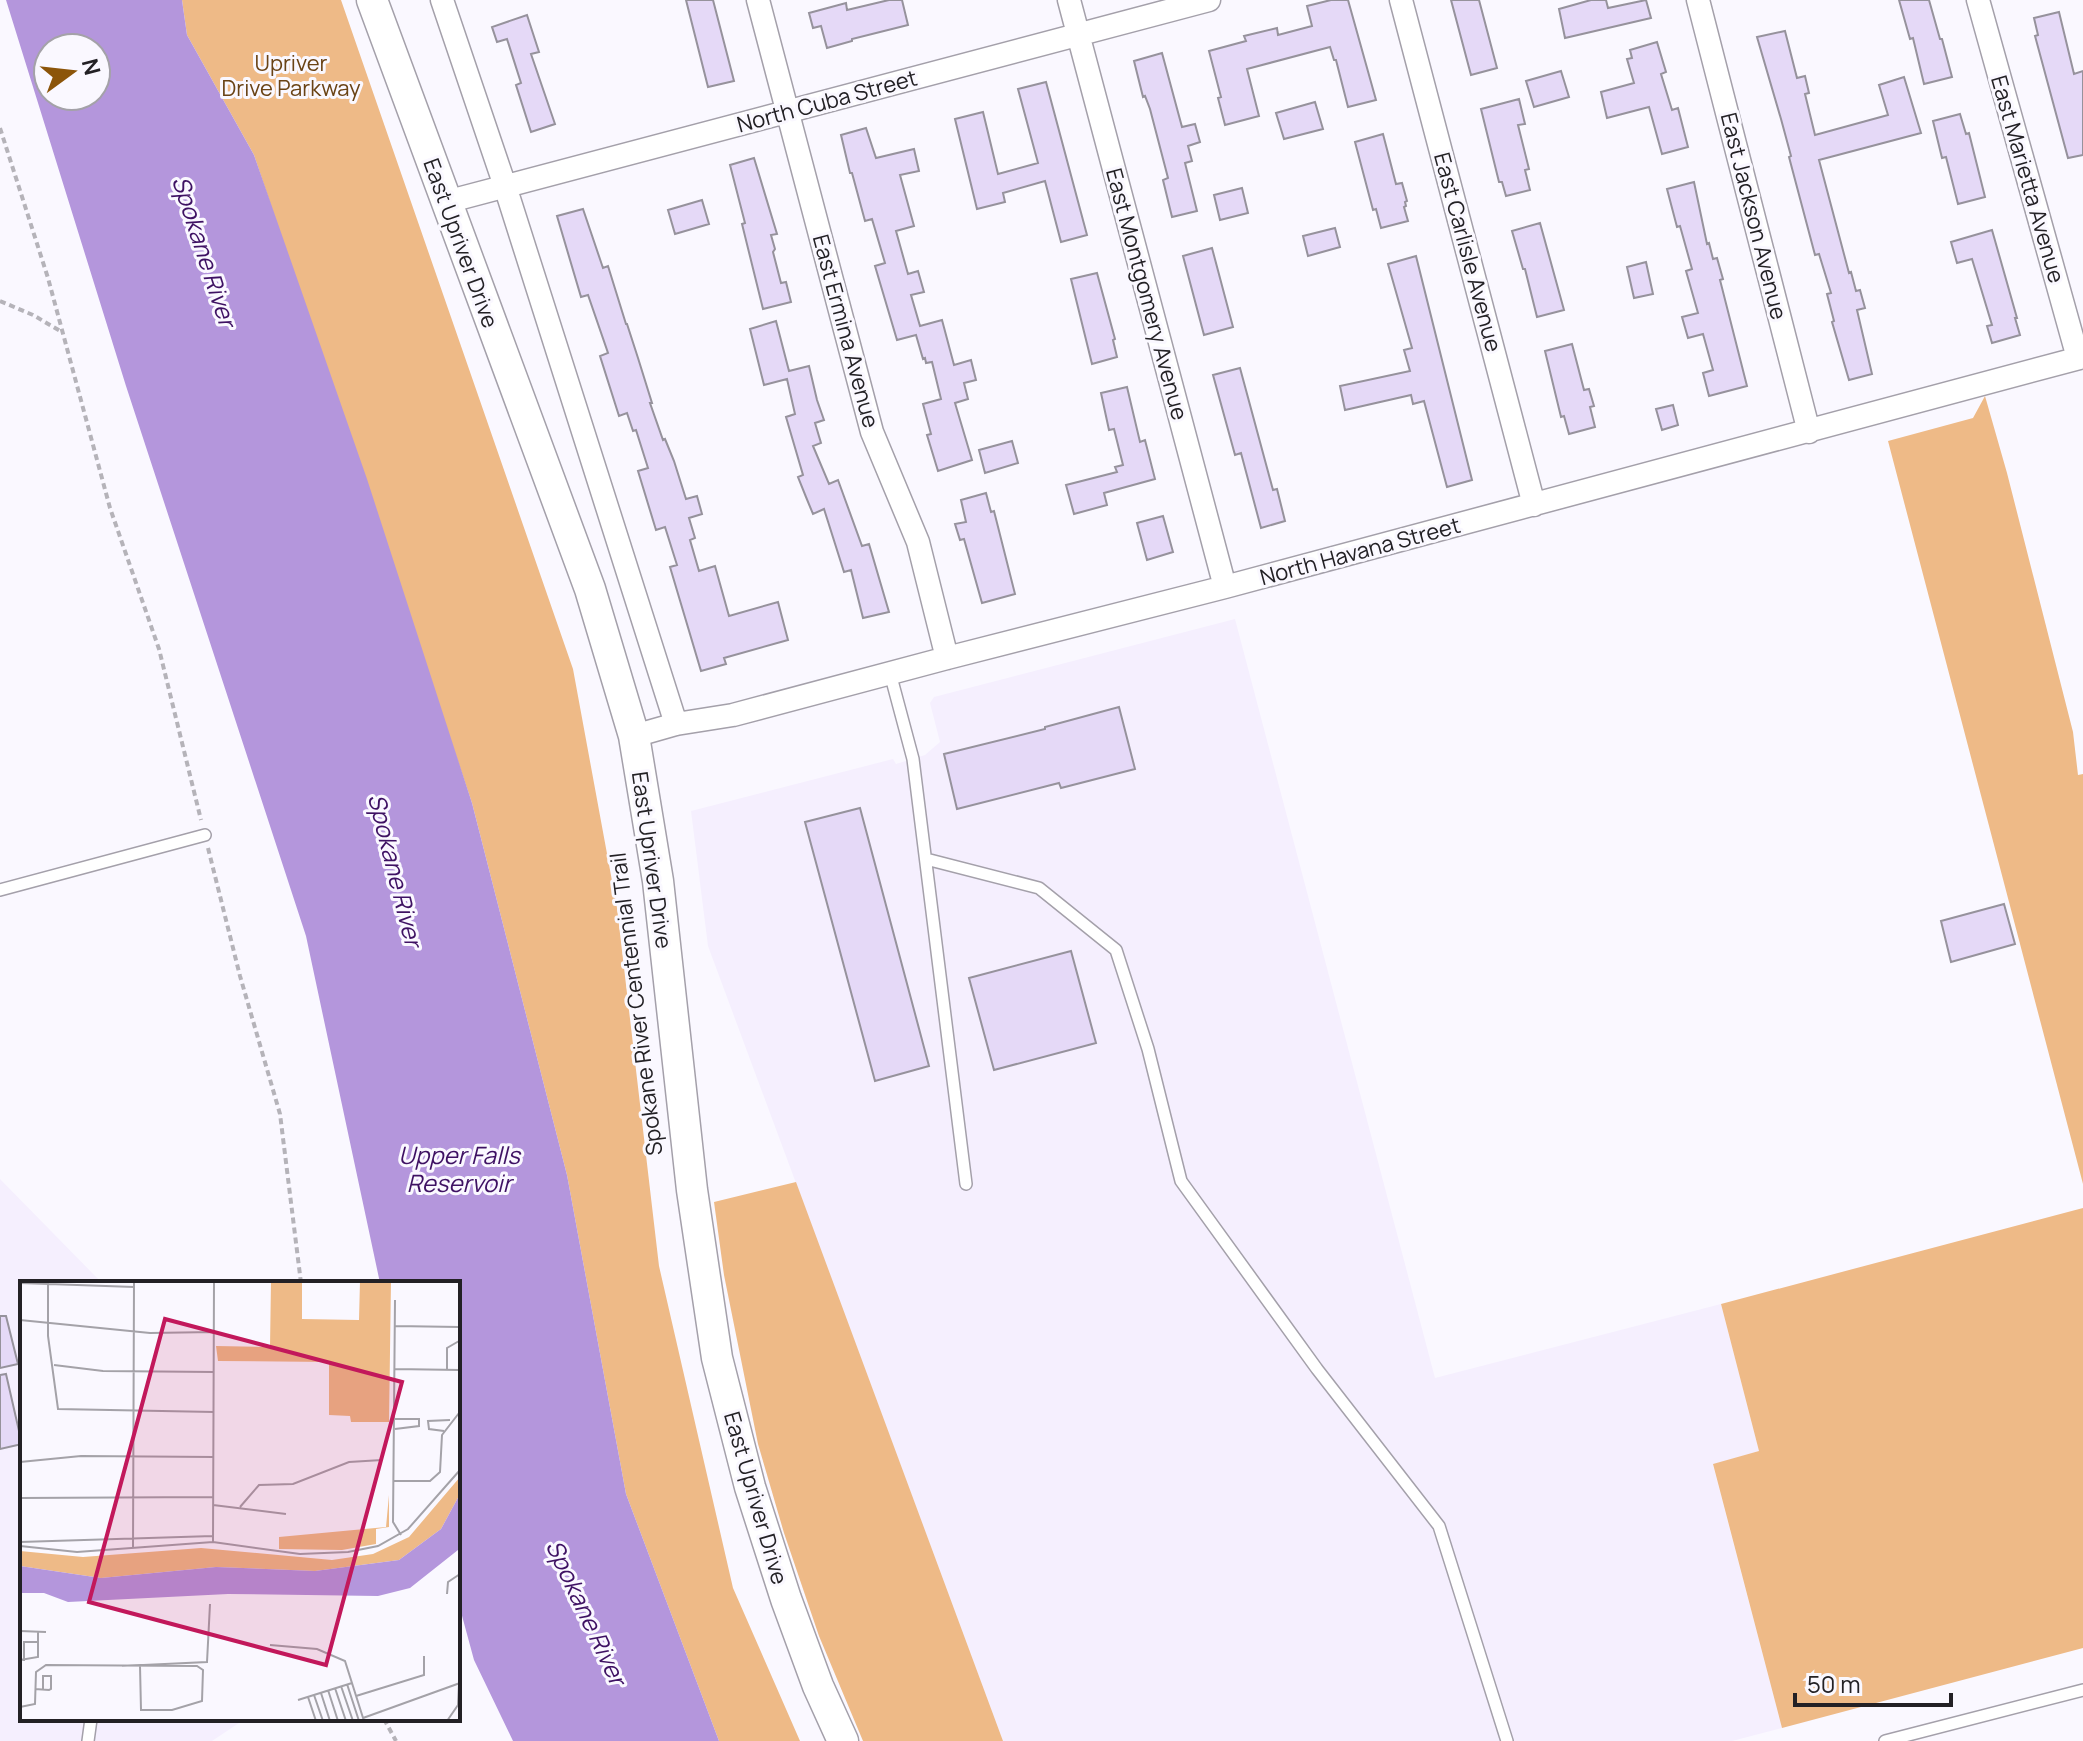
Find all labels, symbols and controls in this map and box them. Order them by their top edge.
north arrow [32,32,112,112]
park label: Upriver Drive Parkway [221,48,361,103]
text: N [75,55,108,78]
street label: North Cuba Street [734,62,921,139]
street label: East Marietta Avenue [1984,72,2072,286]
street label: East Jackson Avenue [1714,109,1794,323]
street label: East Carlisle Avenue [1427,149,1509,355]
street label: East Upriver Drive [416,154,506,332]
street label: East Montgomery Avenue [1099,165,1195,423]
water label: Spokane River [165,171,246,334]
street label: East Ermina Avenue [806,231,886,431]
street label: North Havana Street [1257,510,1464,592]
street label: East Upriver Drive [625,770,679,951]
water label: Spokane River [361,790,432,953]
street label: Spokane River Centennial Trail [603,851,669,1157]
water label: Upper Falls Reservoir [398,1138,522,1199]
inset map [20,1281,460,1721]
street label: East Upriver Drive [717,1408,795,1588]
water label: Spokane River [539,1534,636,1693]
scale bar [1795,1657,1951,1707]
text: 50 m [1807,1667,1861,1700]

